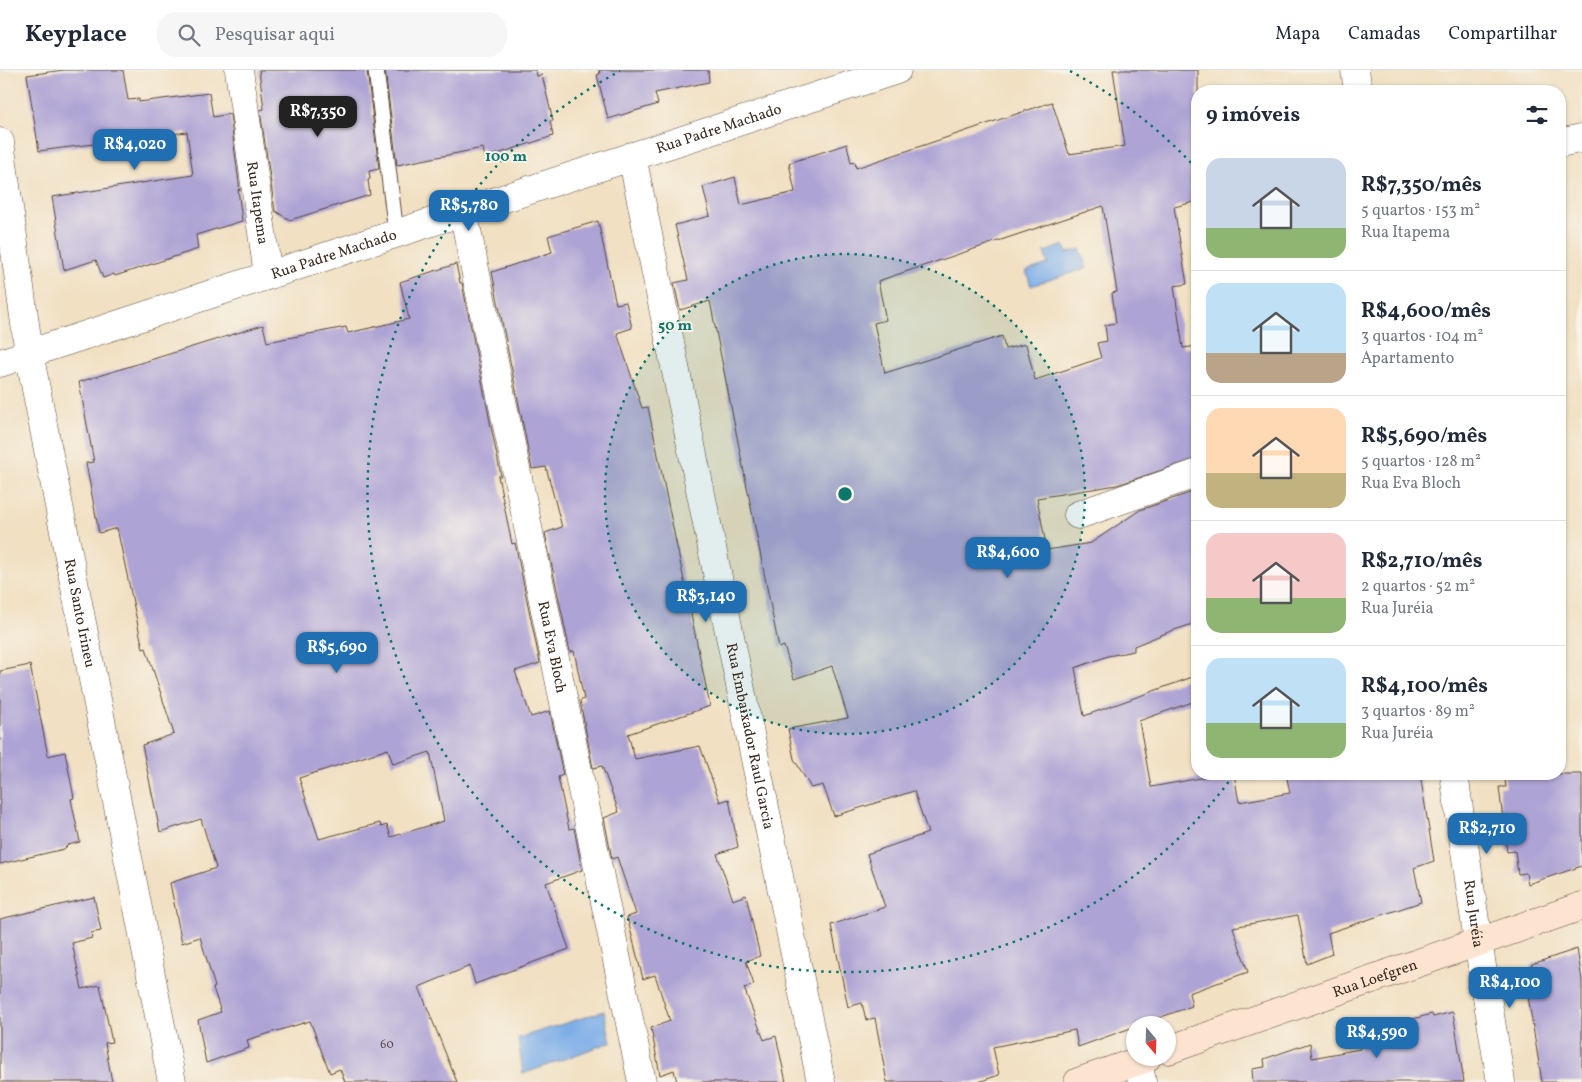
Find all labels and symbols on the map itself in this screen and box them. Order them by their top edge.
pin: R$7,350 [272,96,364,138]
street label: Rua Padre Machado [654,99,785,160]
pin: R$4,020 [89,128,181,171]
text: 100 m [485,147,528,168]
street label: Rua Itapema [240,160,273,246]
pin: R$5,780 [423,190,515,232]
street label: Rua Padre Machado [269,225,400,286]
text: 50 m [658,316,692,337]
centre of rings [836,485,854,503]
pin: R$4,600 [962,536,1054,579]
street label: Rua Santo Irineu [58,557,100,670]
pin: R$3,140 [660,580,752,623]
street label: Rua Eva Bloch [531,599,571,695]
pin: R$5,690 [291,632,383,674]
street label: Rua Embaixador Raul Garcia [720,641,778,832]
pin: R$2,710 [1441,812,1533,855]
street label: Rua Juréia [1457,879,1488,949]
street label: Rua Loefgren [1330,955,1420,1004]
pin: R$4,100 [1464,966,1556,1009]
north arrow [1126,1016,1176,1066]
pin: R$4,590 [1331,1016,1423,1059]
house number: 60 [380,1037,394,1053]

